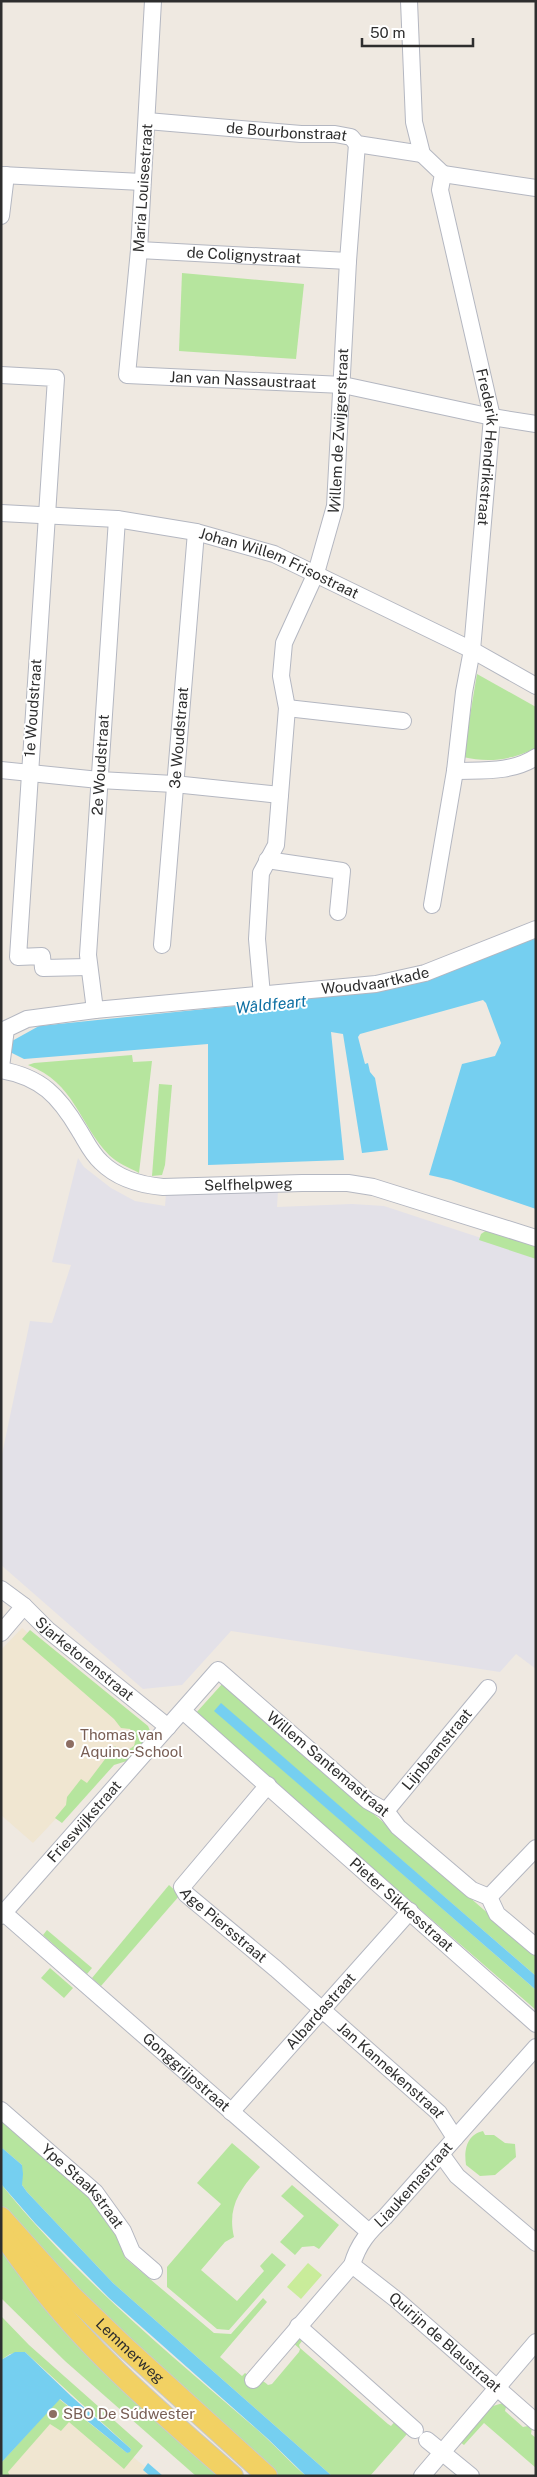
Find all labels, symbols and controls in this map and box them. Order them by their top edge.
scale bar [362,15,473,47]
text: 50 m [370,24,405,41]
street label: de Bourbonstraat [225,119,349,144]
street label: Maria Louisestraat [130,123,156,253]
street label: de Colignystraat [186,244,302,267]
street label: Willem de Zwijgerstraat [324,348,351,516]
street label: Frederik Hendrikstraat [473,367,501,527]
street label: Jan van Nassaustraat [169,368,317,392]
street label: Johan Willem Frisostraat [197,524,362,602]
street label: 1e Woudstraat [21,658,44,758]
street label: 3e Woudstraat [166,686,191,789]
street label: 2e Woudstraat [88,714,112,816]
street label: Woudvaartkade [320,963,431,997]
water label: Wâldfeart [235,991,307,1018]
street label: Selfhelpweg [204,1174,293,1194]
street label: Sjarketorenstraat [32,1613,137,1704]
street label: Lijnbaanstraat [398,1705,475,1793]
street label: Willem Santemastraat [264,1707,393,1820]
place label: Thomas van Aquino-School [80,1726,183,1760]
marker: Thomas van Aquino-School [64,1738,76,1750]
street label: Frieswijkstraat [43,1777,125,1866]
street label: Pieter Sikkesstraat [347,1854,457,1955]
street label: Age Piersstraat [176,1885,271,1966]
street label: Albardastraat [282,1969,359,2052]
street label: Jan Kannekenstraat [334,2019,449,2121]
street label: Gonggrijpstraat [139,2029,234,2115]
street label: Liaukemastraat [371,2138,456,2230]
street label: Ype Staakstraat [38,2140,127,2232]
street label: Quirijn de Blaustraat [386,2288,505,2396]
street label: Lemmerweg [93,2315,168,2386]
place label: SBO De Súdwester [63,2405,195,2422]
marker: SBO De Súdwester [47,2408,59,2420]

